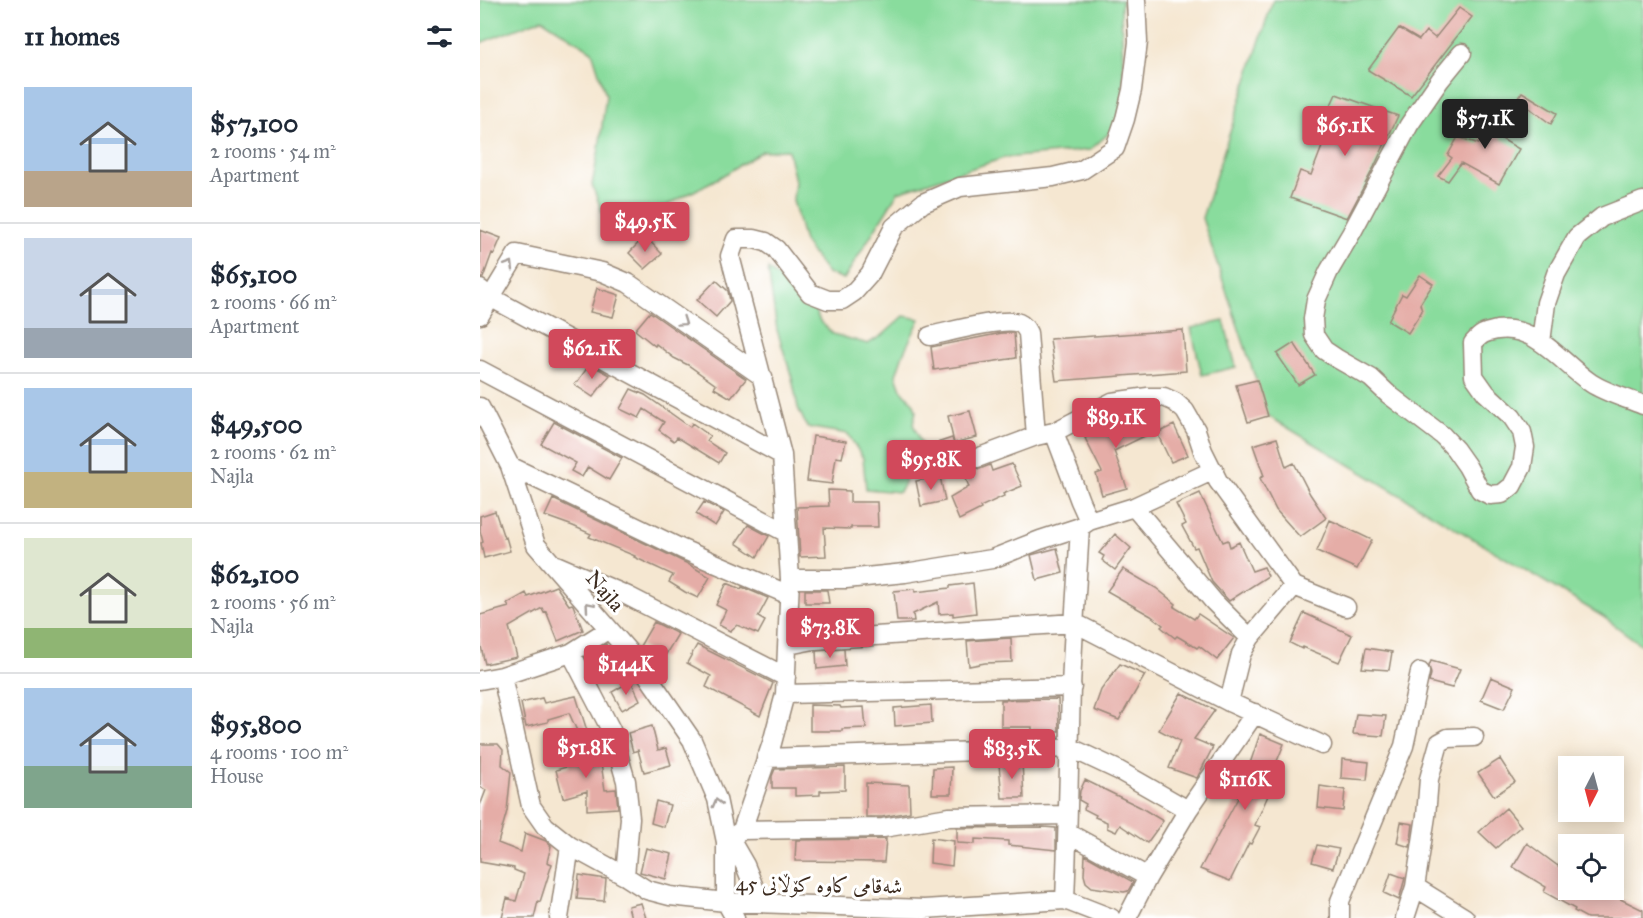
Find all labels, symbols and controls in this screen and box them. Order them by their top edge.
text: 11 homes [24,20,120,52]
icon: filters [423,20,456,53]
pin: $57.1K [1436,99,1534,150]
pin: $65.1K [1296,106,1394,157]
text: $57.1K [1456,106,1514,130]
text: $57,100 [210,107,298,139]
icon: home [72,111,144,183]
text: $65.1K [1316,113,1374,137]
text: 2 rooms · 54 m² [210,139,336,163]
text: Apartment [210,163,299,187]
pin: $49.5K [596,202,694,253]
text: $49.5K [614,209,676,233]
text: $65,100 [210,258,297,290]
one-way arrow [503,261,515,271]
icon: home [72,262,144,334]
text: 2 rooms · 66 m² [210,290,336,314]
text: Apartment [210,314,299,338]
one-way arrow [677,315,688,326]
pin: $62.1K [543,329,641,380]
text: $62.1K [563,336,621,360]
pin: $89.1K [1067,398,1165,449]
text: $89.1K [1086,405,1146,429]
text: $49,500 [210,408,303,440]
icon: home [72,412,144,484]
text: 2 rooms · 62 m² [210,440,336,464]
pin: $95.8K [882,440,980,491]
text: $95.8K [901,447,961,471]
text: Najla [210,464,254,488]
text: $62,100 [210,558,299,590]
icon: home [72,562,144,634]
street label: Najla [580,565,630,617]
text: 2 rooms · 56 m² [210,590,336,614]
one-way arrow [585,602,596,613]
pin: $73.8K [781,608,879,659]
text: Najla [210,614,254,638]
text: $73.8K [800,615,860,639]
pin: $144K [584,645,668,696]
text: $144K [598,652,654,676]
text: $95,800 [210,708,302,740]
icon: home [72,712,144,784]
pin: $51.8K [537,728,635,779]
pin: $83.5K [963,729,1061,780]
text: $51.8K [557,735,615,759]
text: $83.5K [983,736,1041,760]
text: 4 rooms · 100 m² [210,740,348,764]
north arrow [1558,756,1624,822]
map controls [1558,756,1624,900]
pin: $116K [1203,760,1287,811]
text: House [210,764,264,788]
text: $116K [1219,767,1271,791]
one-way arrow [712,798,724,808]
button: locate [1558,834,1624,900]
street label: شەقامی کاوە کۆڵانی 45 [736,871,902,899]

